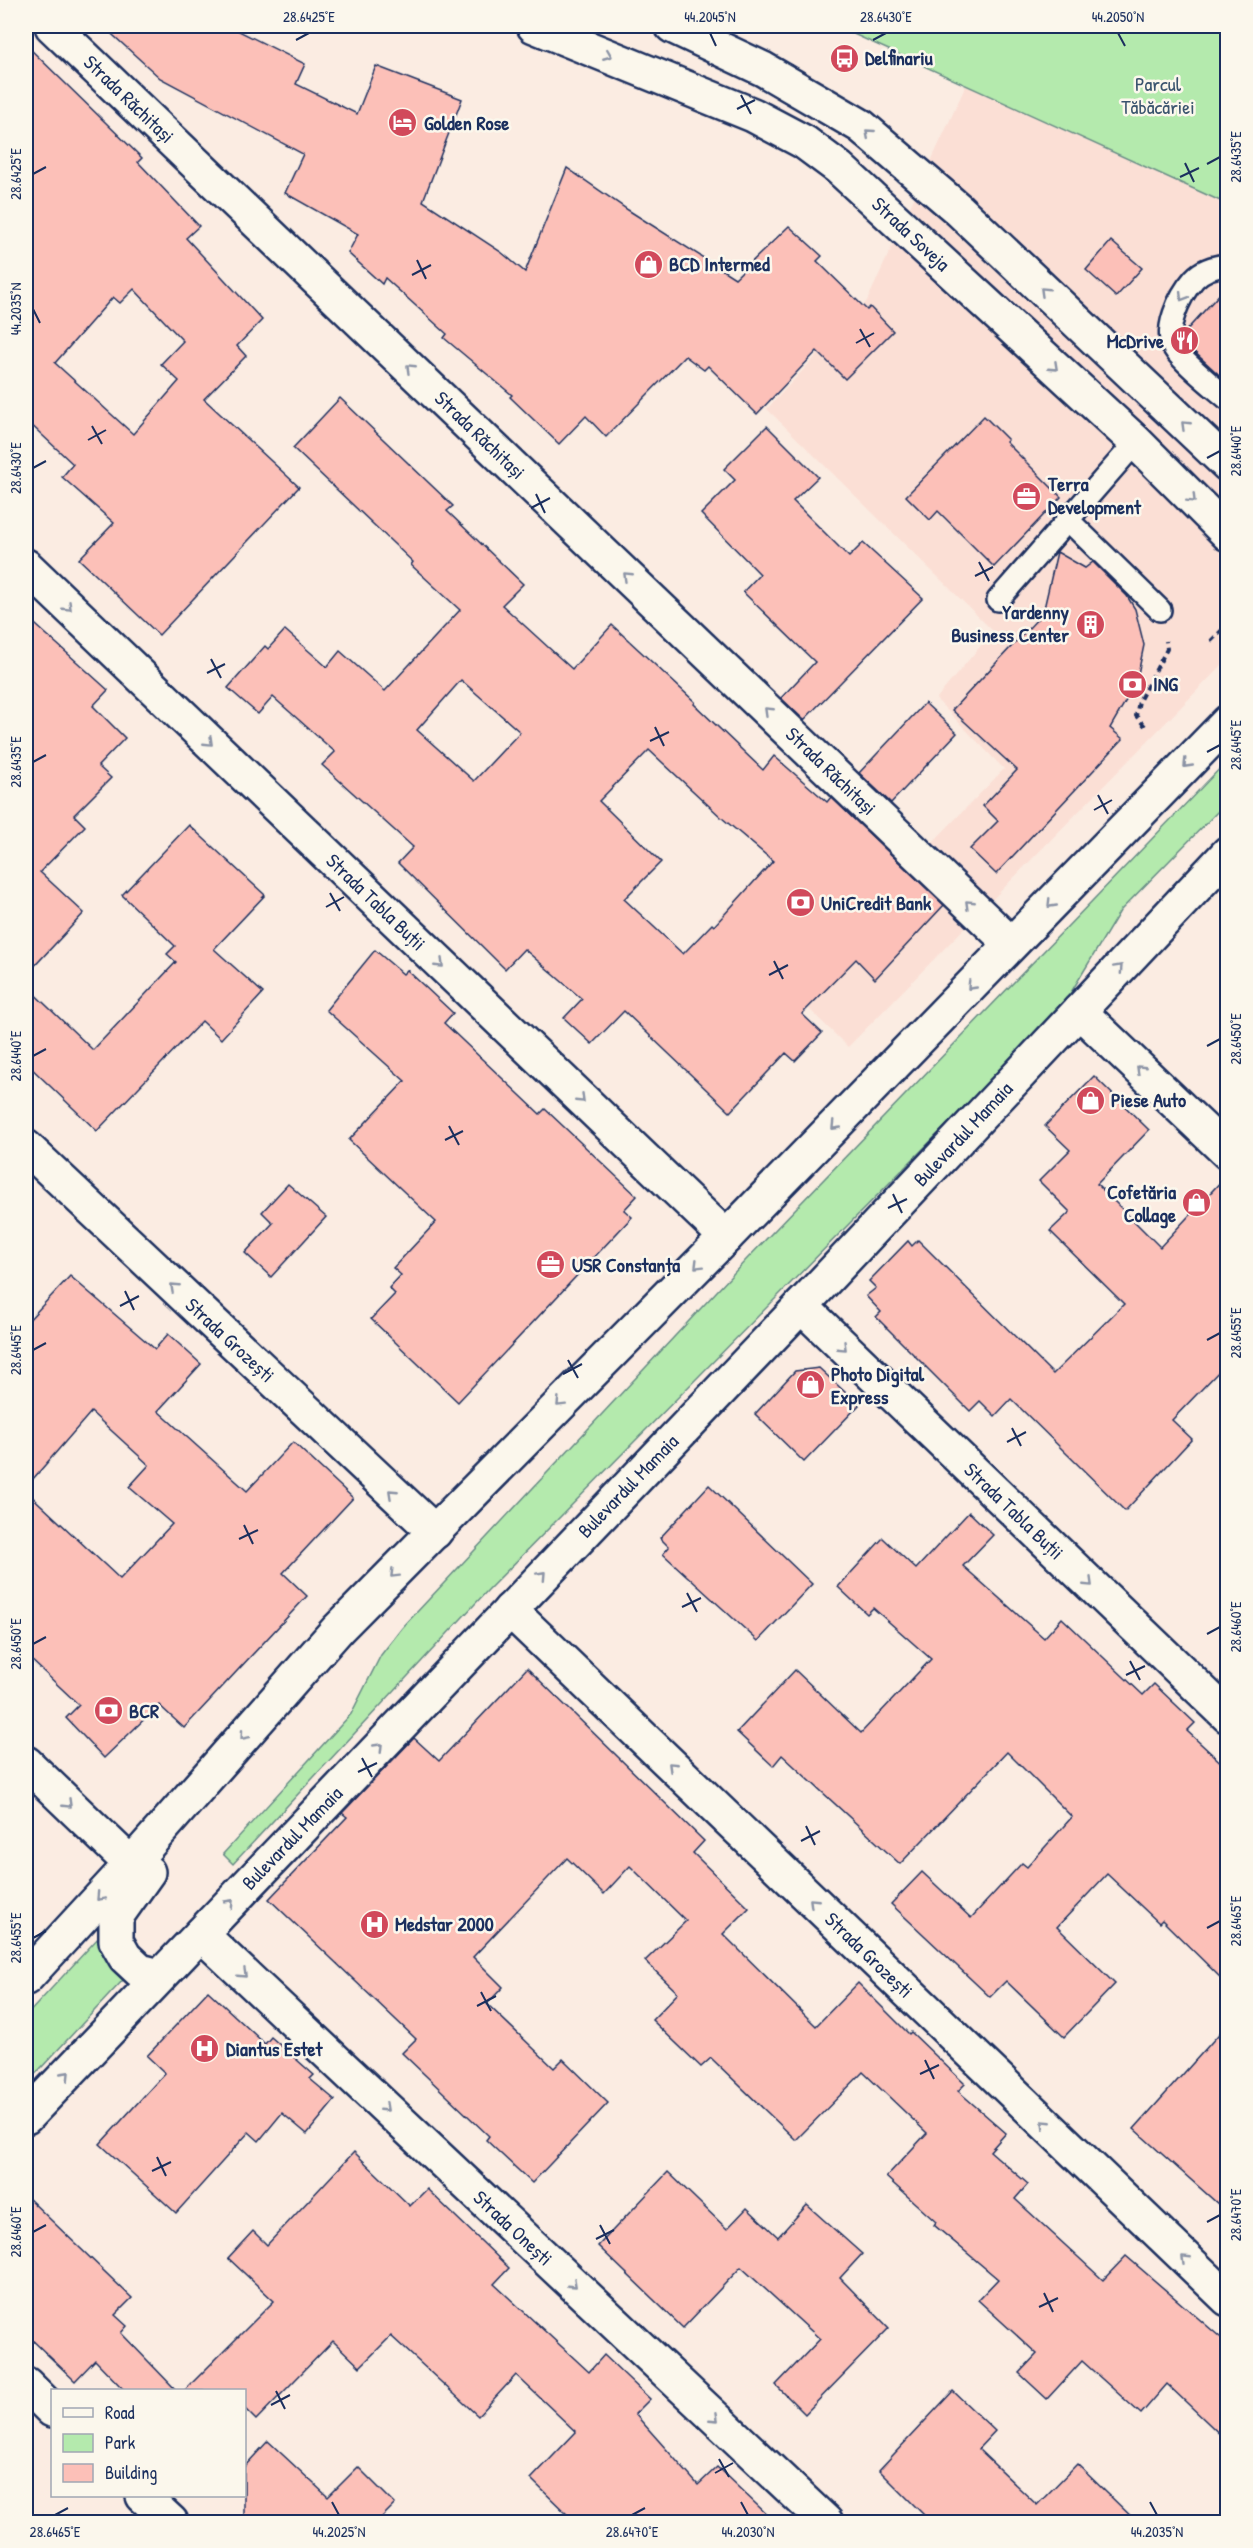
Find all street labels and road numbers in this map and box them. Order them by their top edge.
street label: Strada Răchitași [78,49,181,149]
street label: Strada Soveja [866,190,956,277]
street label: Strada Răchitași [429,385,532,485]
street label: Strada Răchitași [780,721,883,821]
street label: Strada Tabla Buții [321,847,432,956]
street label: Bulevardul Mamaia [907,1075,1018,1192]
street label: Strada Grozești [180,1291,281,1388]
street label: Bulevardul Mamaia [571,1428,684,1543]
street label: Strada Tabla Buții [959,1456,1070,1565]
street label: Bulevardul Mamaia [235,1780,348,1895]
street label: Strada Grozești [819,1906,919,2004]
street label: Strada Onești [468,2184,559,2271]

